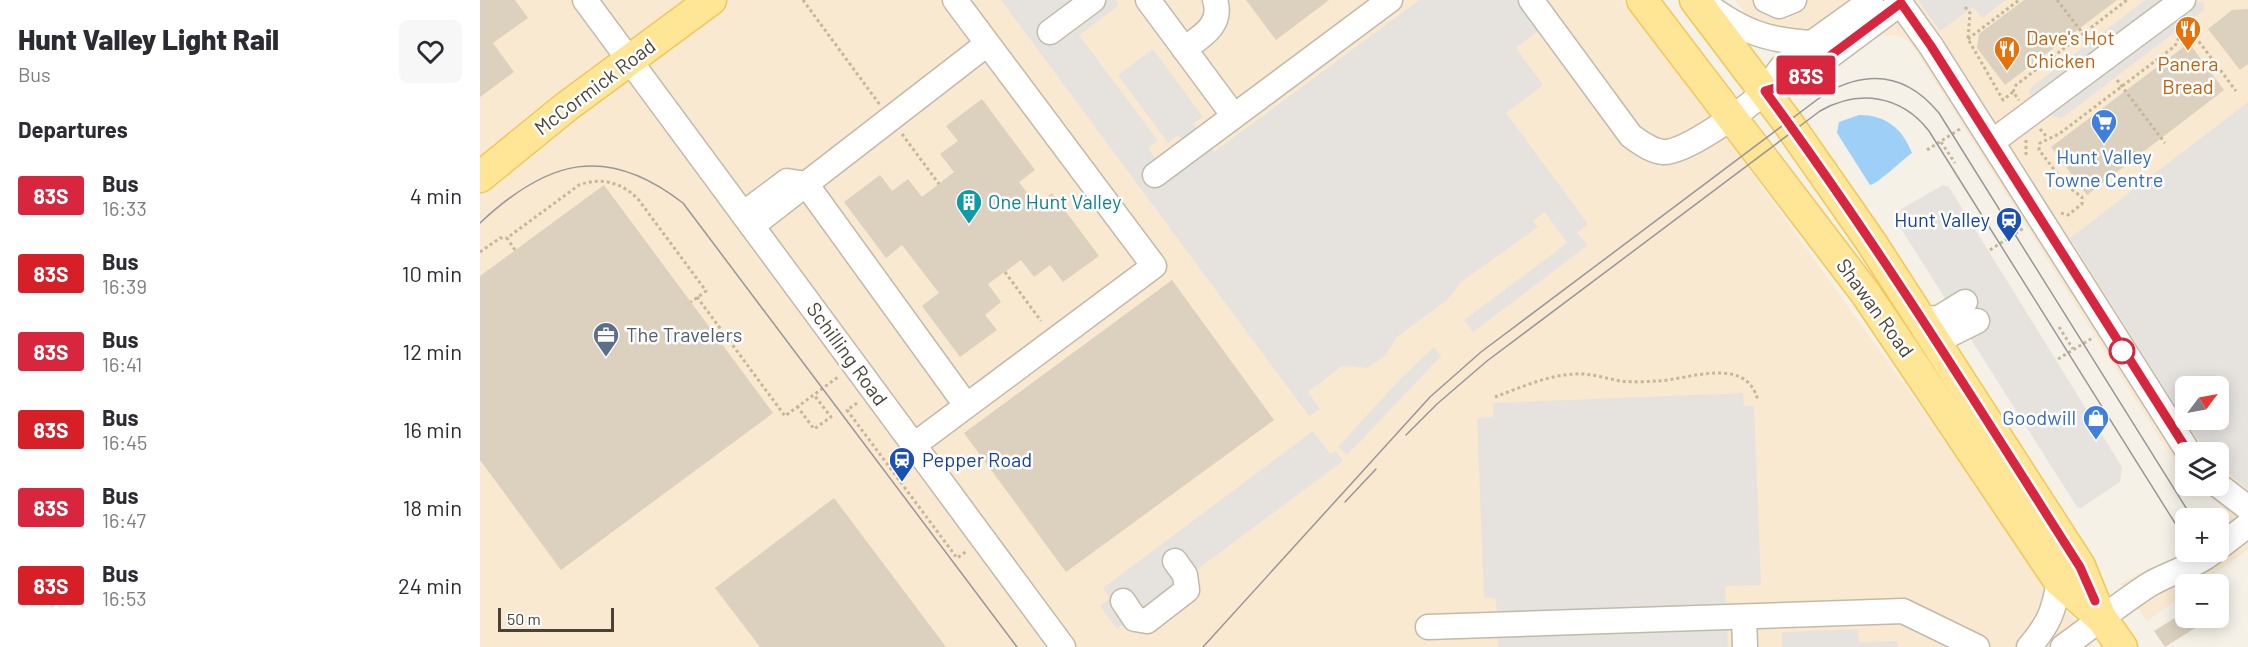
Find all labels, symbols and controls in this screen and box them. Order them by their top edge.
restaurant icon: Panera Bread [2173,14,2203,52]
button: heart [399,20,462,83]
text: Hunt Valley Light Rail [18,22,279,56]
place label: Dave's Hot Chicken [2026,25,2115,72]
street label: McCormick Road [529,33,660,140]
restaurant icon: Dave's Hot Chicken [1992,34,2022,72]
place label: Panera Bread [2158,51,2218,98]
line badge: 83S [1772,56,1840,94]
text: Bus [18,62,51,86]
text: 83S [1788,63,1824,88]
supermarket icon: Hunt Valley Towne Centre [2089,107,2119,145]
text: Departures [18,116,128,142]
place label: Hunt Valley Towne Centre [2045,144,2163,191]
text: Bus [102,170,139,196]
text: 4 min [410,182,462,208]
text: 83S [33,183,69,208]
building icon: One Hunt Valley [954,187,984,225]
place label: One Hunt Valley [988,189,1121,213]
text: 16:33 [102,196,147,220]
station icon: Hunt Valley [1994,205,2024,243]
place label: Hunt Valley [1894,207,1990,231]
text: Bus [102,248,139,274]
street label: Shawan Road [1832,253,1920,361]
text: 10 min [402,260,462,286]
text: 83S [33,261,69,286]
text: 16:39 [102,274,147,298]
street label: Schilling Road [802,297,893,410]
office icon: The Travelers [591,320,621,358]
place label: The Travelers [626,322,742,346]
text: Bus [102,326,139,352]
text: 12 min [402,338,462,364]
unlabelled marker [2109,338,2135,364]
text: 83S [33,339,69,364]
text: 16:41 [102,352,142,376]
north arrow [2175,376,2229,430]
map controls [2175,376,2229,628]
shop icon: Goodwill [2081,403,2111,441]
text: Bus [102,404,139,430]
place label: Goodwill [2002,405,2076,429]
text: 16 min [403,416,462,442]
text: 83S [33,417,69,442]
text: 16:45 [102,430,147,454]
button: layers [2175,442,2229,496]
station icon: Pepper Road [887,445,917,483]
place label: Pepper Road [922,447,1032,471]
text: Bus [102,482,139,508]
text: 18 min [403,494,462,520]
text: 83S [33,495,69,520]
text: 16:47 [102,508,146,532]
button: + [2175,508,2229,562]
text: Bus [102,560,139,586]
text: 24 min [398,572,462,598]
text: 83S [33,573,69,598]
button: − [2175,574,2229,628]
text: 16:53 [102,586,147,610]
scale bar [498,605,614,632]
text: 50 m [507,609,541,628]

